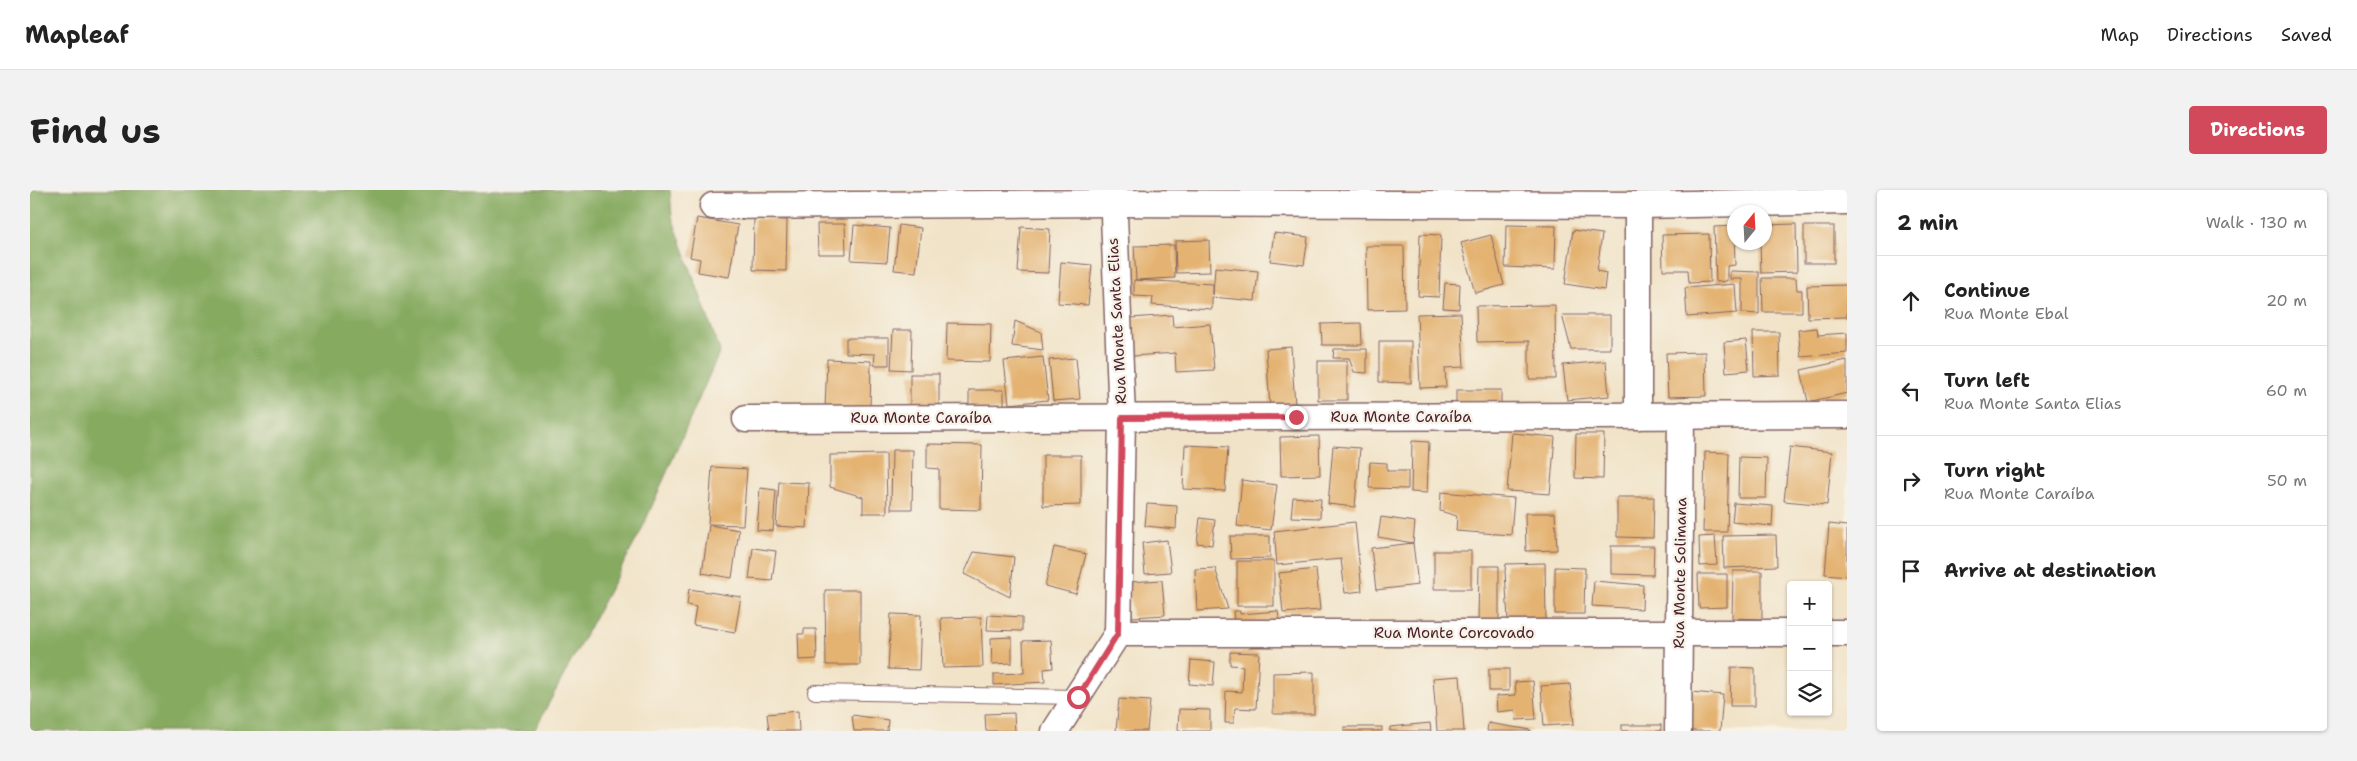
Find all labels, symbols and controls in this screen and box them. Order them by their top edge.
text: Mapleaf [25,19,129,51]
text: Map [2101,23,2139,47]
text: Directions [2167,23,2253,47]
text: Saved [2281,23,2332,47]
button: Directions [2189,106,2327,154]
text: Find us [30,107,161,154]
north arrow [1727,205,1772,250]
text: 2 min [1897,209,1958,237]
text: Walk · 130 m [2206,212,2307,233]
street label: Rua Monte Santa Elias [1103,237,1131,405]
text: Continue [1944,278,2030,303]
icon: ahead [1897,287,1925,315]
text: 20 m [2266,290,2307,311]
text: Rua Monte Ebal [1944,303,2069,324]
text: Turn left [1944,368,2030,393]
icon: left [1897,377,1925,405]
text: 60 m [2266,380,2307,401]
text: Rua Monte Santa Elias [1944,393,2122,414]
route end [1285,406,1308,429]
street label: Rua Monte Caraíba [1330,407,1472,427]
street label: Rua Monte Caraíba [850,408,992,428]
text: Turn right [1944,458,2045,483]
icon: right [1897,467,1925,495]
text: 50 m [2267,470,2307,491]
text: Rua Monte Caraíba [1944,483,2094,504]
street label: Rua Monte Solimana [1669,496,1691,649]
icon: arrive [1897,557,1925,585]
text: Arrive at destination [1944,558,2156,583]
map controls [1787,581,1832,716]
button: + [1787,581,1832,626]
street label: Rua Monte Corcovado [1374,623,1534,643]
button: − [1787,626,1832,671]
button: layers [1787,671,1832,716]
route start [1067,686,1090,709]

